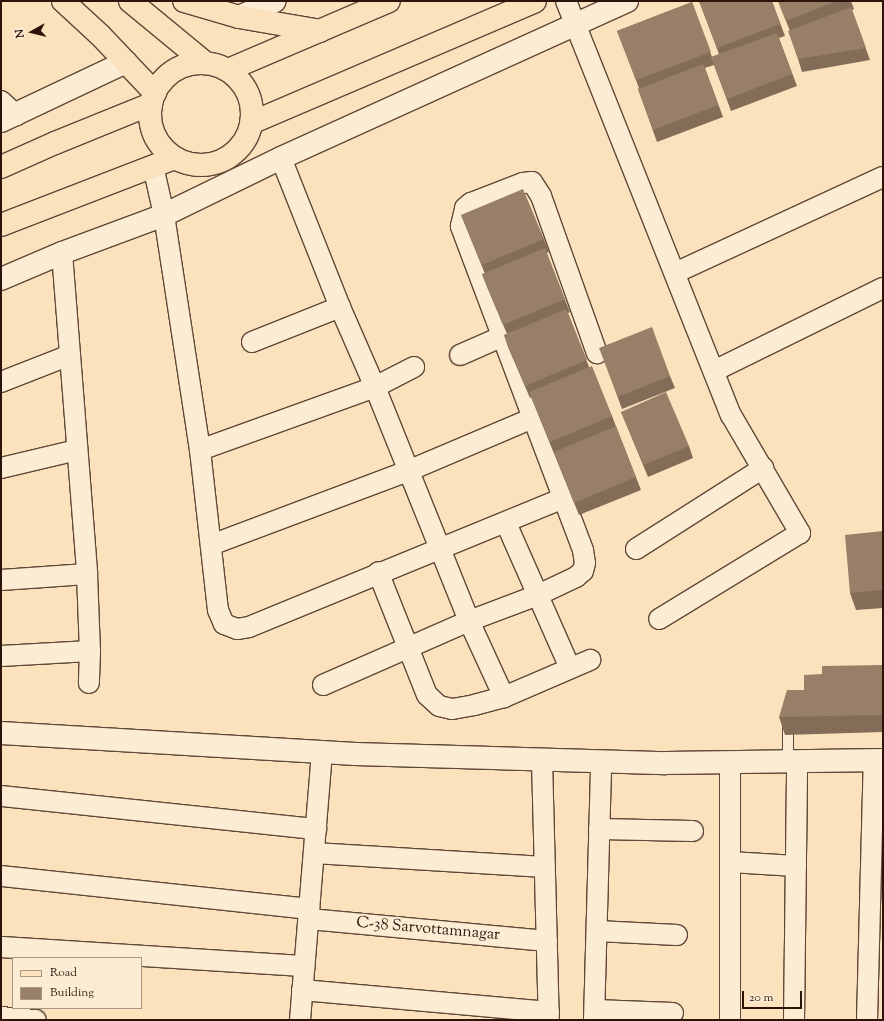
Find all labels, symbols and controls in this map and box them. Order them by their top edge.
north arrow [12,12,52,52]
text: N [12,28,29,39]
street label: C-38 Sarvottamnagar [355,914,501,946]
legend [12,957,142,1009]
text: Road [50,964,77,982]
scale bar [744,983,804,1009]
text: Building [50,984,94,1002]
text: 20 m [749,989,773,1007]

